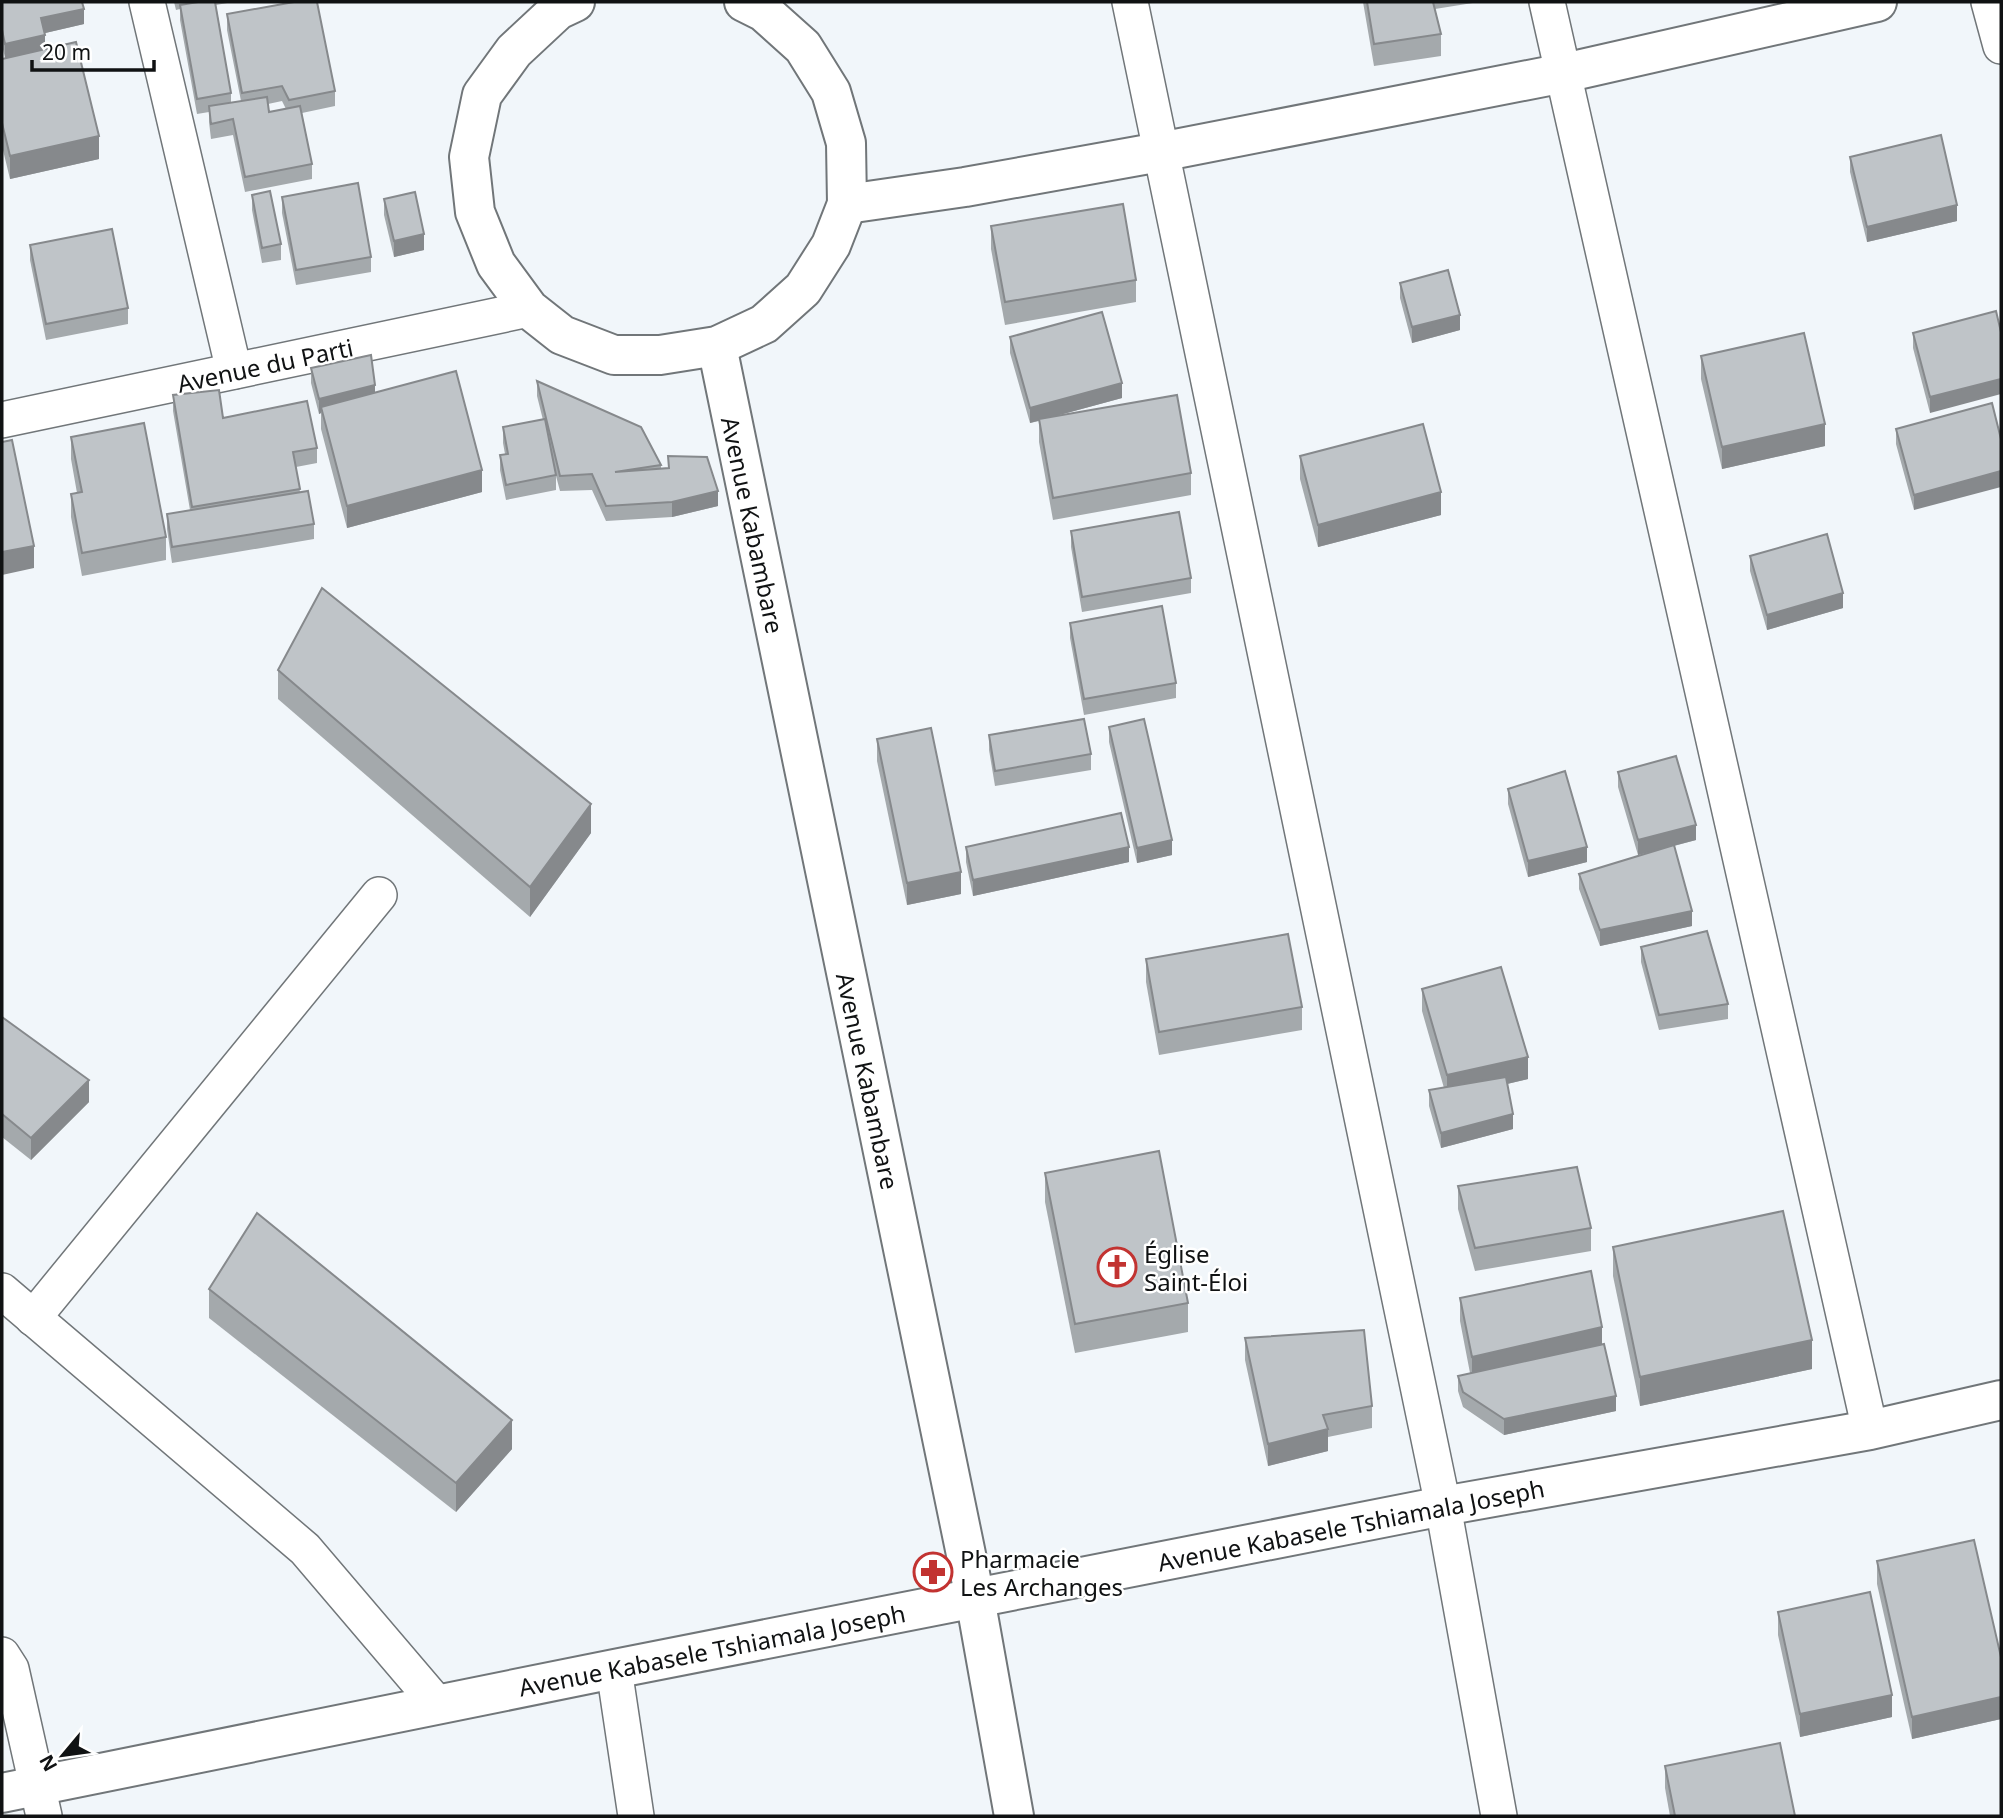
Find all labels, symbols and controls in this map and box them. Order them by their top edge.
scale bar [32,28,154,72]
text: 20 m [42,38,91,66]
street label: Avenue du Parti [174,330,356,400]
street label: Avenue Kabambare [714,414,792,636]
street label: Avenue Kabambare [829,970,907,1192]
place label: Église Saint-Éloi [1144,1237,1248,1298]
church icon: Église Saint-Éloi [1096,1246,1138,1288]
street label: Avenue Kabasele Tshiamala Joseph [1155,1471,1547,1579]
place label: Pharmacie Les Archanges [960,1542,1123,1603]
pharmacy icon: Pharmacie Les Archanges [912,1551,954,1593]
street label: Avenue Kabasele Tshiamala Joseph [516,1596,908,1704]
north arrow [28,1720,98,1790]
text: N [33,1750,63,1776]

